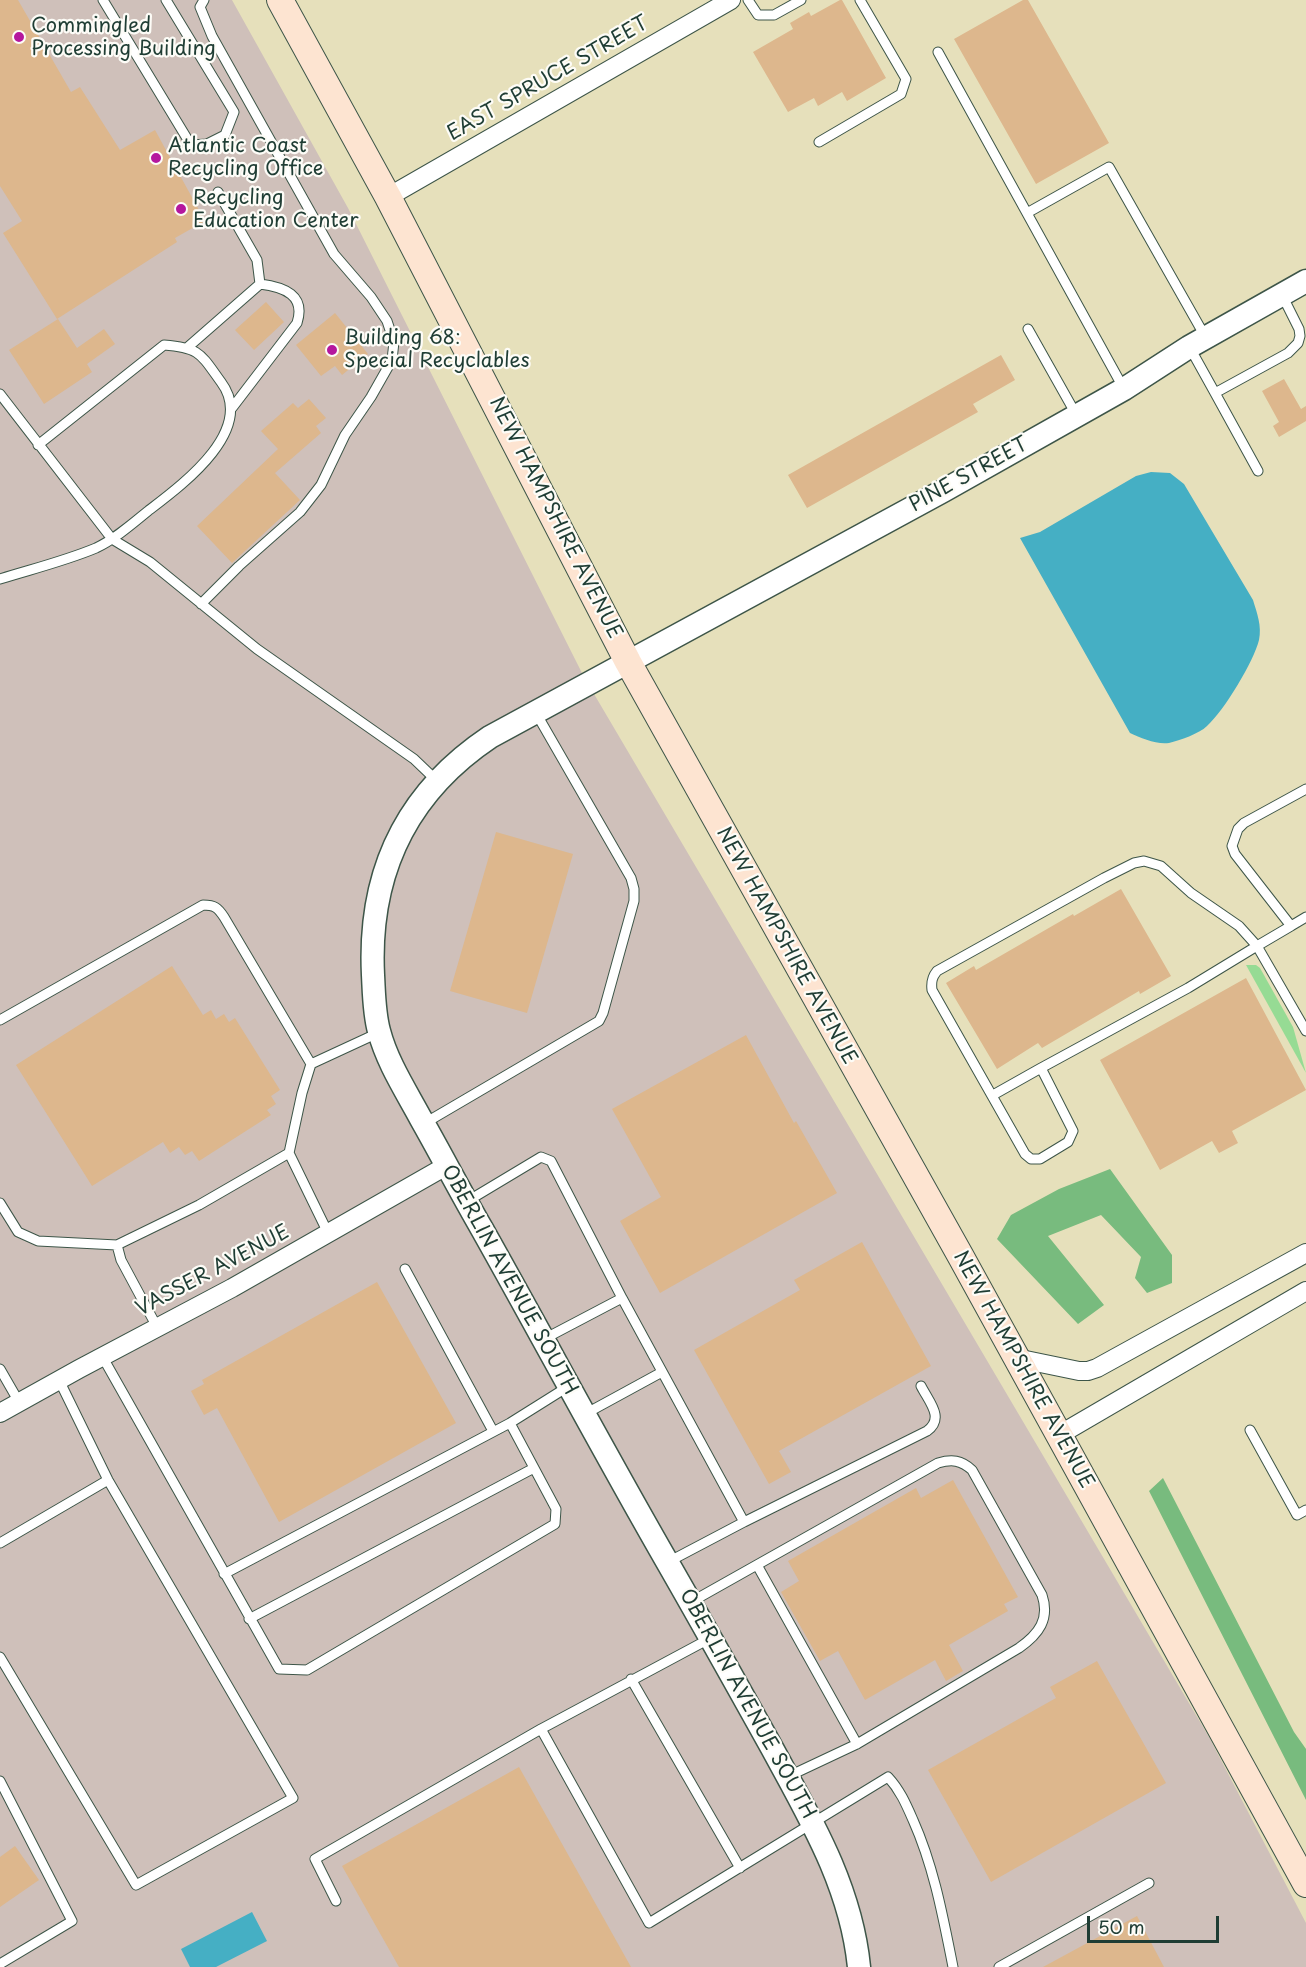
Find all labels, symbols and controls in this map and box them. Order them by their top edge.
street label: EAST SPRUCE STREET [443,12,653,146]
place label: Commingled Processing Building [31,14,216,61]
marker: Commingled Processing Building [12,30,26,44]
place label: Atlantic Coast Recycling Office [168,134,323,181]
marker: Atlantic Coast Recycling Office [149,151,163,165]
place label: Recycling Education Center [193,186,358,233]
marker: Recycling Education Center [174,202,188,216]
place label: Building 68: Special Recyclables [344,326,530,373]
marker: Building 68: Special Recyclables [325,343,339,357]
street label: NEW HAMPSHIRE AVENUE [483,393,627,643]
street label: PINE STREET [905,432,1033,518]
street label: NEW HAMPSHIRE AVENUE [711,823,861,1069]
street label: OBERLIN AVENUE SOUTH [436,1161,582,1399]
street label: VASSER AVENUE [132,1220,294,1322]
street label: NEW HAMPSHIRE AVENUE [948,1247,1098,1493]
street label: OBERLIN AVENUE SOUTH [674,1585,820,1823]
scale bar [1090,1904,1222,1942]
text: 50 m [1098,1913,1145,1940]

